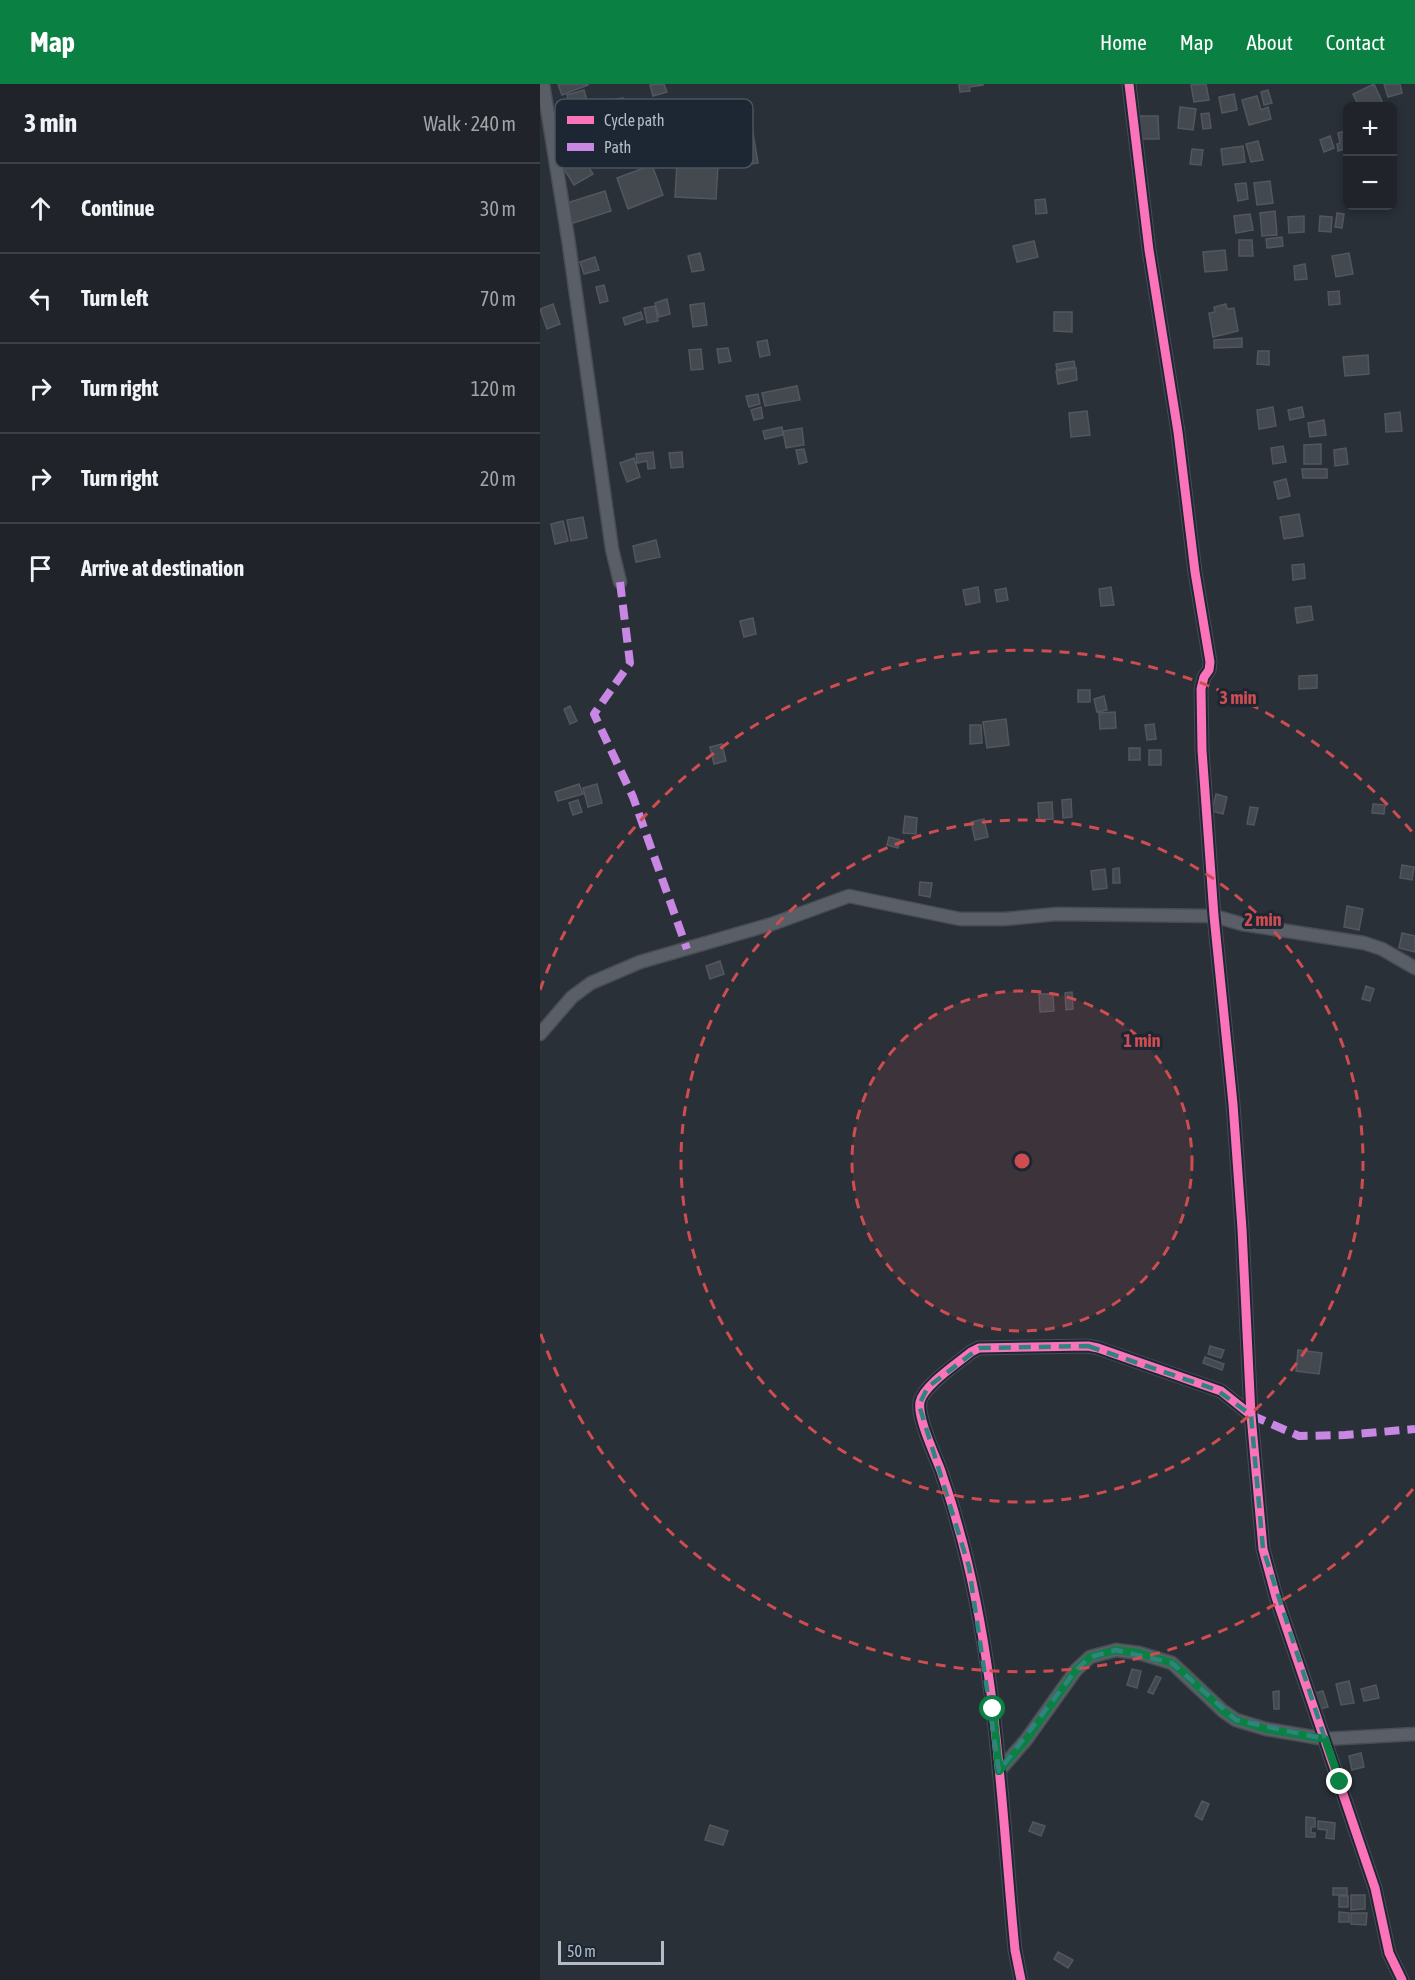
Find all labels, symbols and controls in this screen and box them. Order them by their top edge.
text: Map [30,26,75,58]
text: Home [1100,30,1147,54]
text: Map [1180,30,1214,54]
text: About [1247,30,1293,54]
text: Contact [1326,30,1385,54]
legend [555,99,753,168]
map controls [1343,102,1397,210]
button: + [1343,102,1397,156]
text: 3 min [24,108,77,138]
text: Cycle path [604,111,664,130]
text: Walk · 240 m [424,112,516,135]
text: Path [604,138,631,156]
button: − [1343,156,1397,210]
icon: ahead [24,192,57,225]
text: Continue [81,195,155,221]
text: 30 m [480,197,516,220]
icon: left [24,282,57,315]
text: Turn left [81,285,148,311]
text: 70 m [480,287,516,310]
icon: right [24,372,57,405]
text: Turn right [81,375,158,401]
text: 120 m [471,377,516,400]
icon: right [24,462,57,495]
text: Turn right [81,465,158,491]
text: 20 m [480,467,516,490]
icon: arrive [24,552,57,585]
text: Arrive at destination [81,555,244,581]
text: 3 min [1220,687,1257,708]
text: 2 min [1245,909,1282,930]
text: 1 min [1124,1030,1161,1051]
centre of rings [1012,1151,1032,1171]
route start [979,1695,1005,1721]
route end [1326,1768,1352,1794]
scale bar [558,1938,664,1966]
text: 50 m [567,1942,596,1960]

